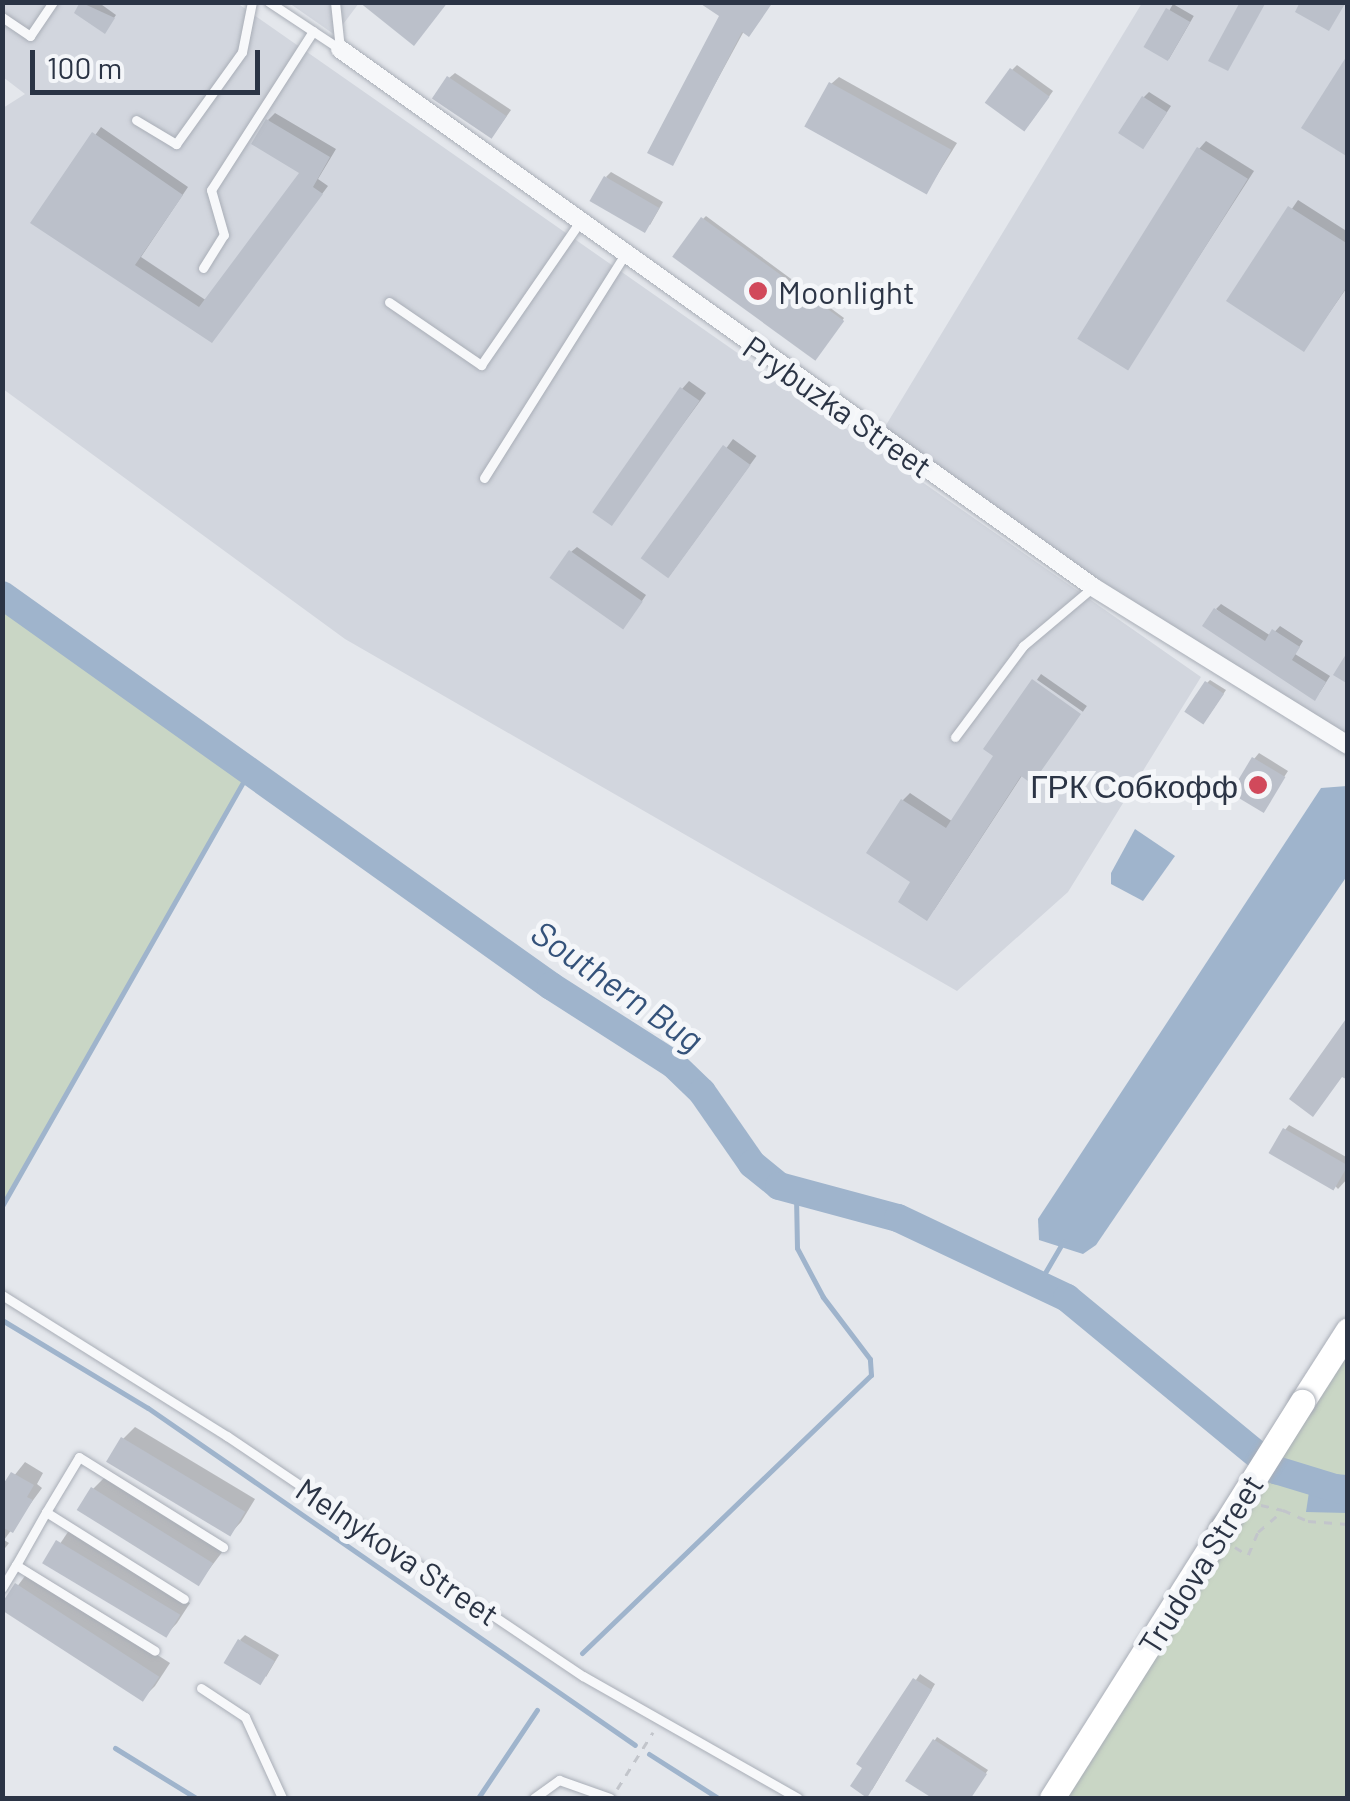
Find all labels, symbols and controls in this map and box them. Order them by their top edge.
scale bar [35,30,265,92]
text: 100 m [47,49,122,85]
place label: Moonlight [778,272,915,310]
marker: Moonlight [747,280,769,302]
street label: Prybuzka Street [736,327,940,485]
place label: ГРК Собкофф [1030,766,1238,804]
marker: ГРК Собкофф [1247,774,1269,796]
water label: Southern Bug [524,911,712,1059]
street label: Trudova Street [1130,1467,1270,1661]
street label: Melnykova Street [289,1469,507,1633]

